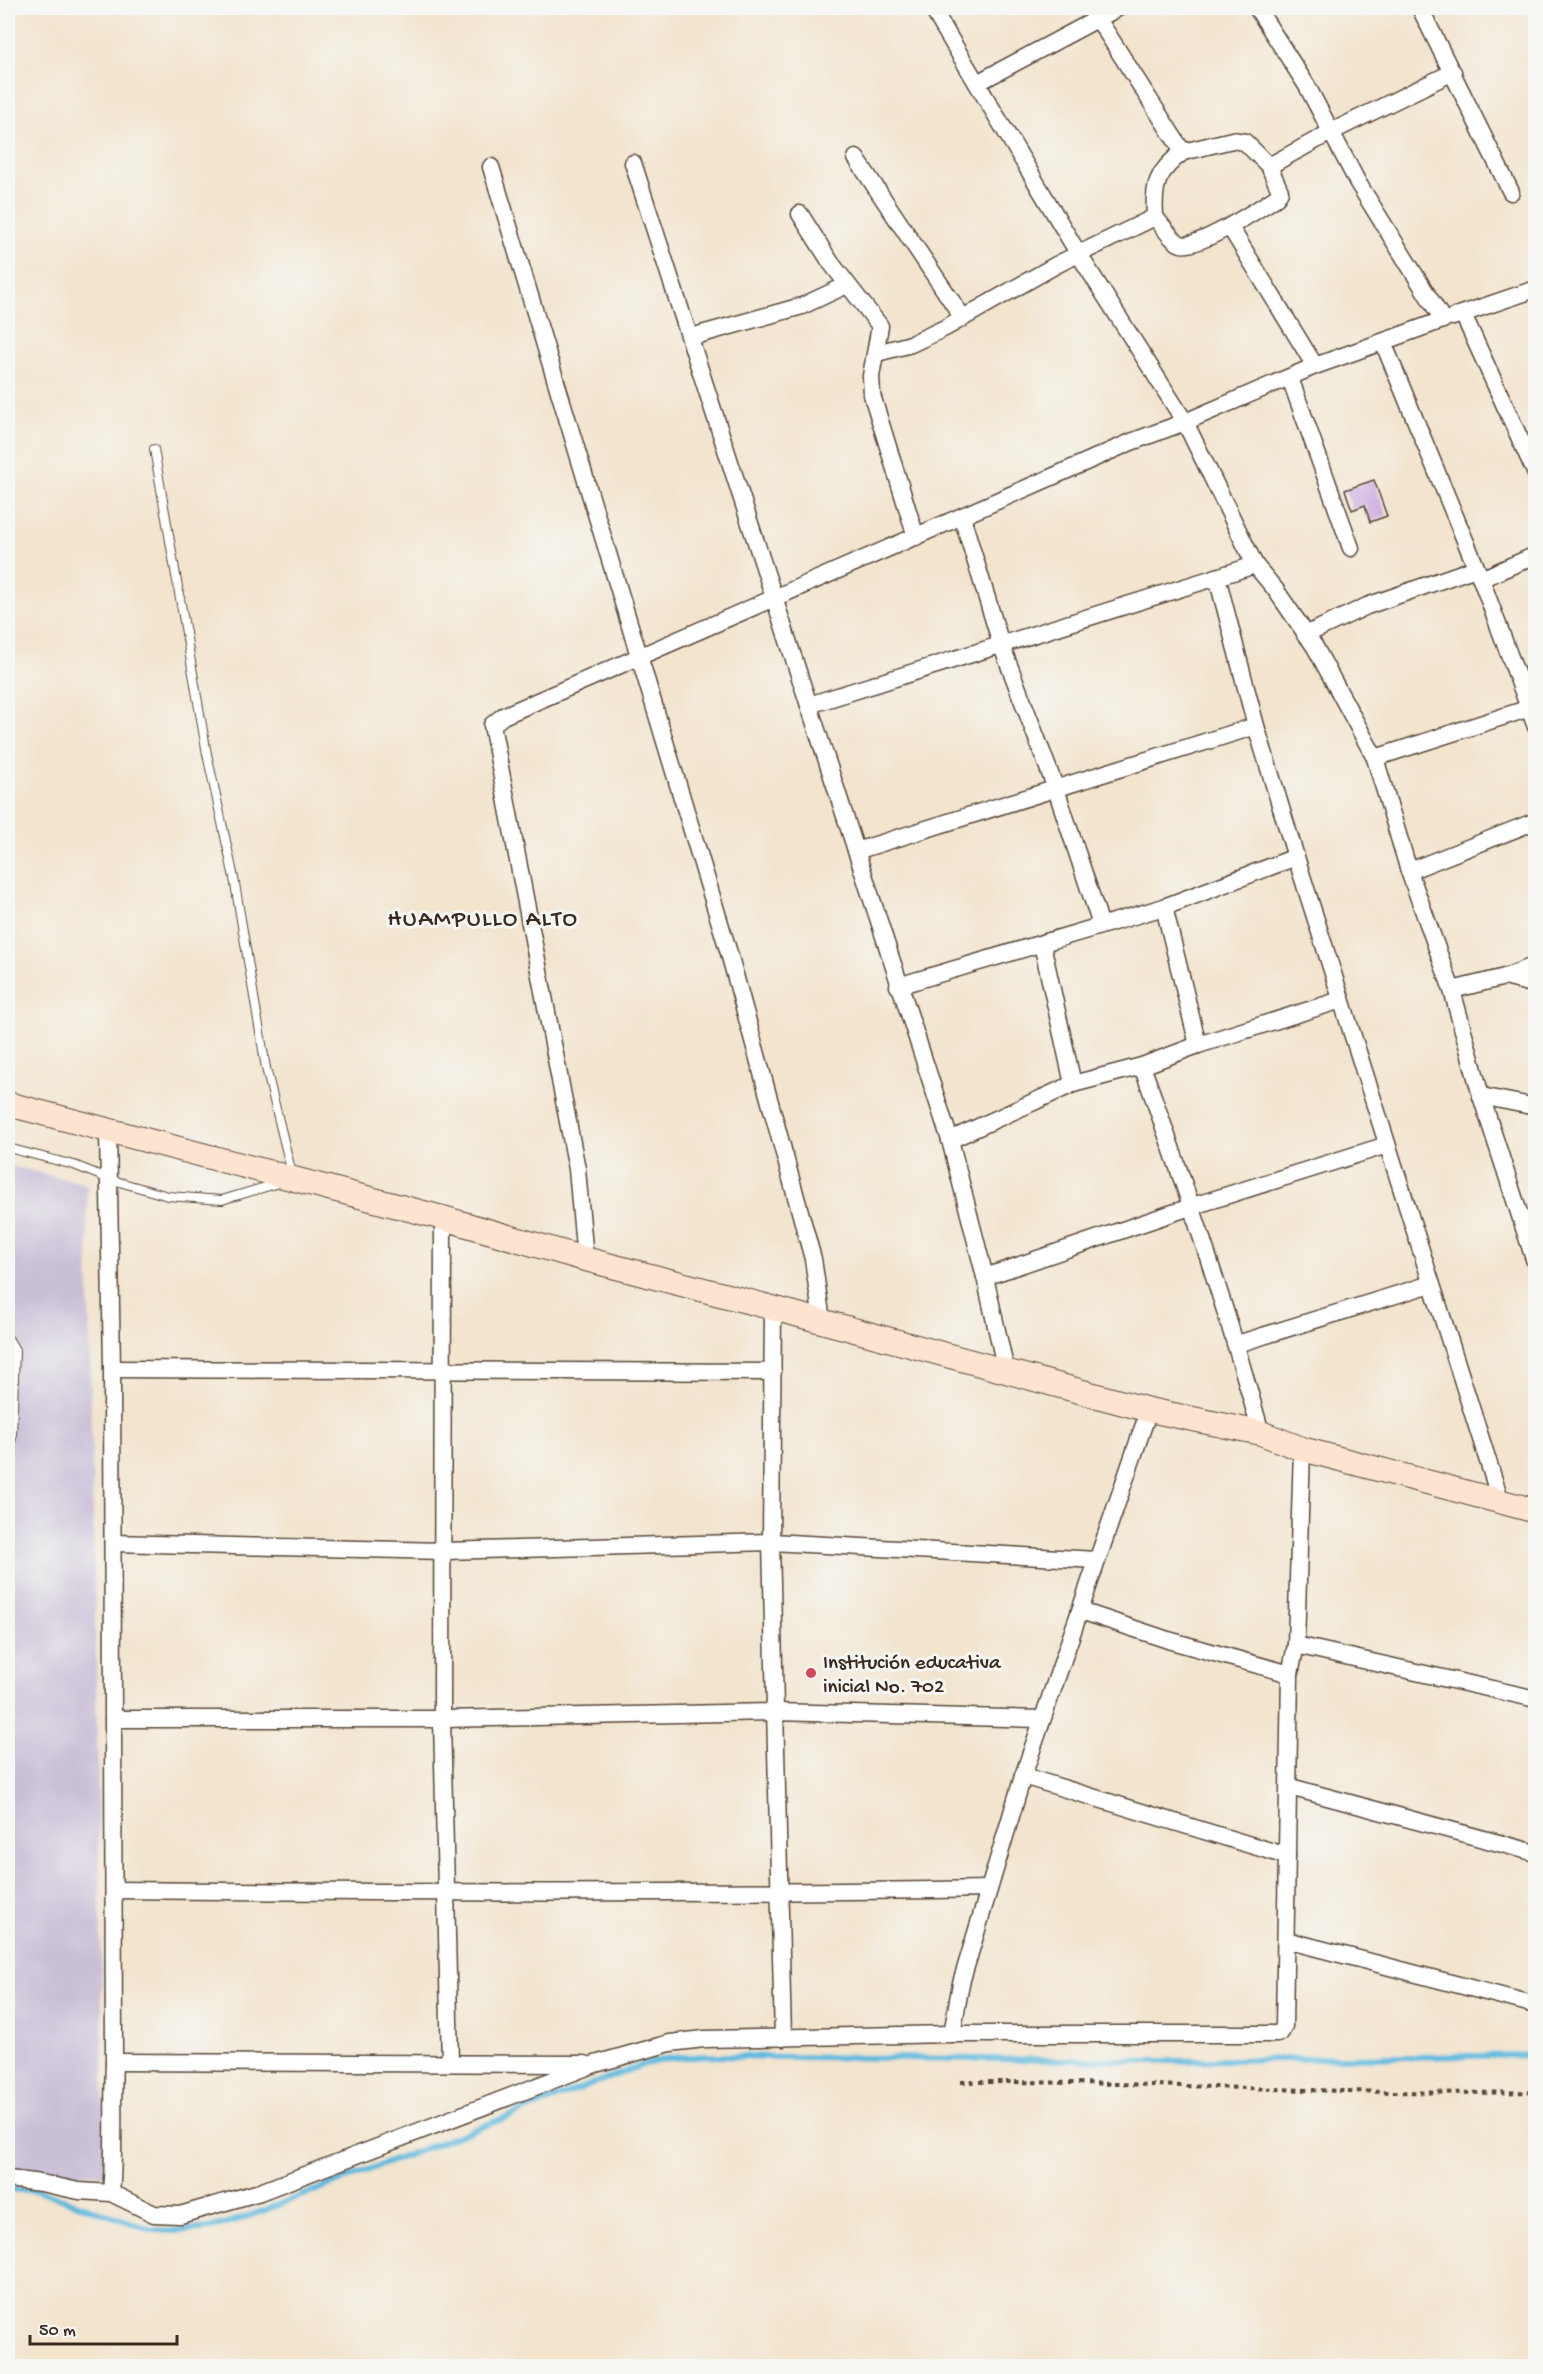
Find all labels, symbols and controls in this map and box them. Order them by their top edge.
district label: HUAMPULLO ALTO [388,906,578,935]
place label: Institución educativa inicial No. 702 [823,1652,1002,1701]
marker: Institución educativa inicial No. 702 [804,1666,818,1680]
scale bar [30,2308,177,2346]
text: 50 m [39,2321,76,2342]

